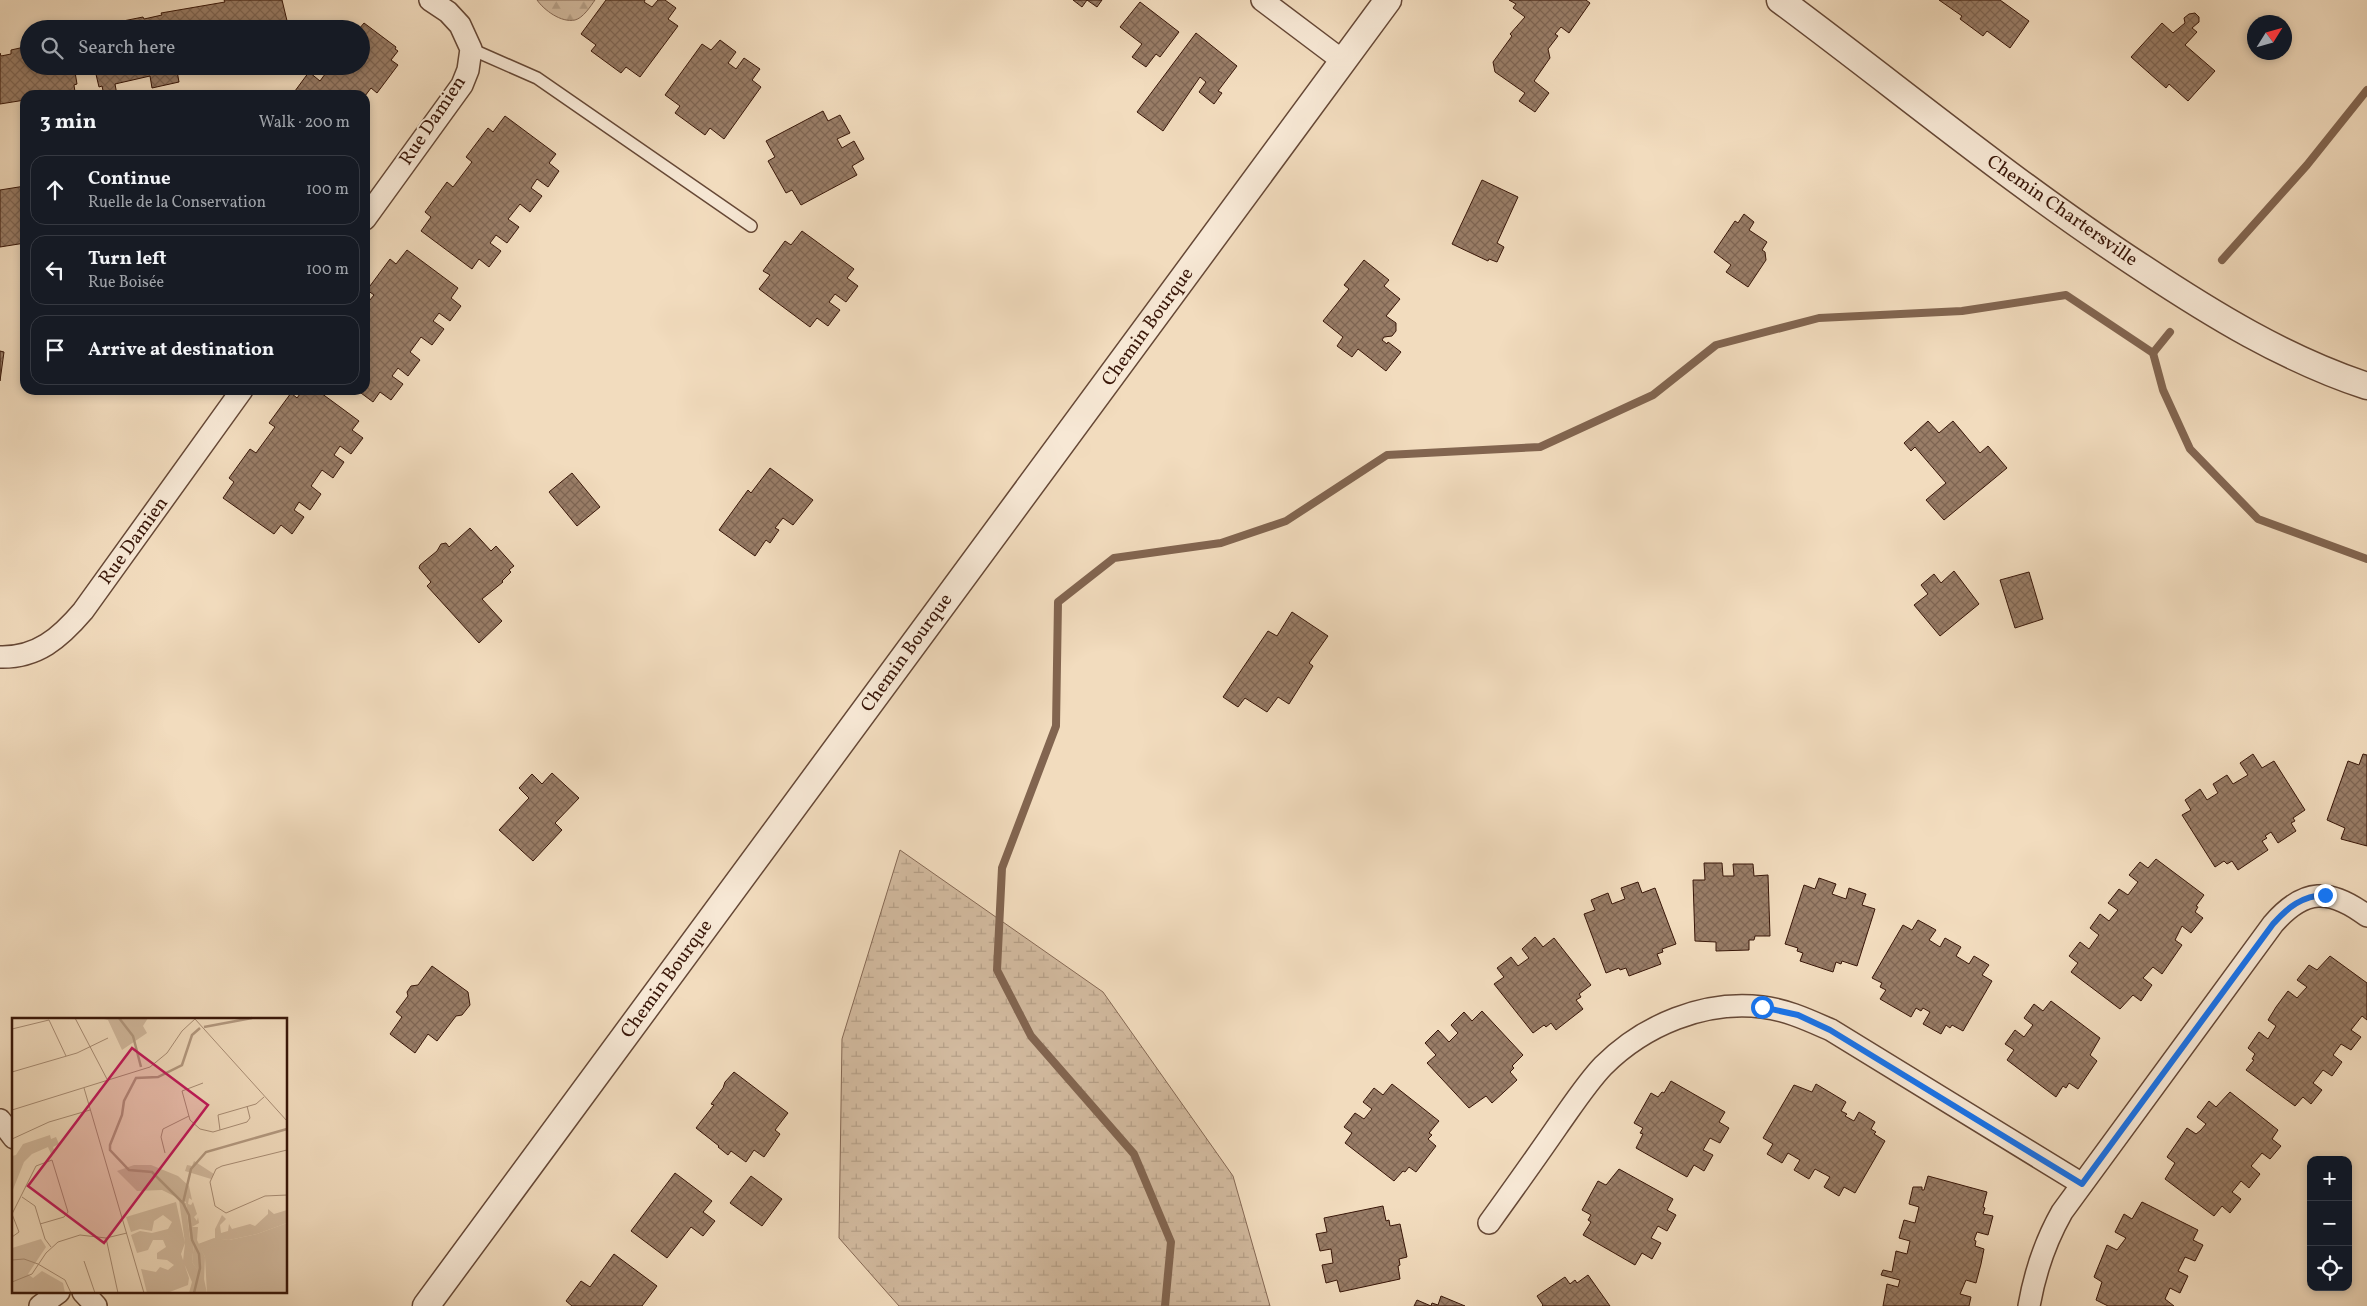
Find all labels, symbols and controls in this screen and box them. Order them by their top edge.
north arrow [2247,15,2292,60]
search box [20,20,370,75]
icon: search [38,34,66,62]
text: Search here [78,35,175,61]
street label: Rue Damien [393,71,473,171]
text: 3 min [40,108,96,137]
text: Walk · 200 m [259,112,350,134]
street label: Chemin Chartersville [1981,149,2143,273]
text: Continue [88,166,171,192]
icon: ahead [41,176,69,204]
text: 100 m [306,179,349,201]
text: Ruelle de la Conservation [88,192,266,214]
text: Turn left [88,246,167,272]
icon: left [41,256,69,284]
text: 100 m [306,259,349,281]
street label: Chemin Bourque [1096,262,1200,392]
text: Rue Boisée [88,272,164,294]
icon: arrive [41,336,69,364]
text: Arrive at destination [88,337,274,363]
street label: Rue Damien [93,492,175,590]
street label: Chemin Bourque [855,588,959,718]
route end [2314,884,2337,907]
street label: Chemin Bourque [615,914,719,1044]
route start [1751,996,1774,1019]
inset map [12,1018,288,1294]
map controls [2307,1156,2352,1291]
button: + [2307,1156,2352,1201]
button: − [2307,1201,2352,1246]
button: locate [2307,1246,2352,1291]

